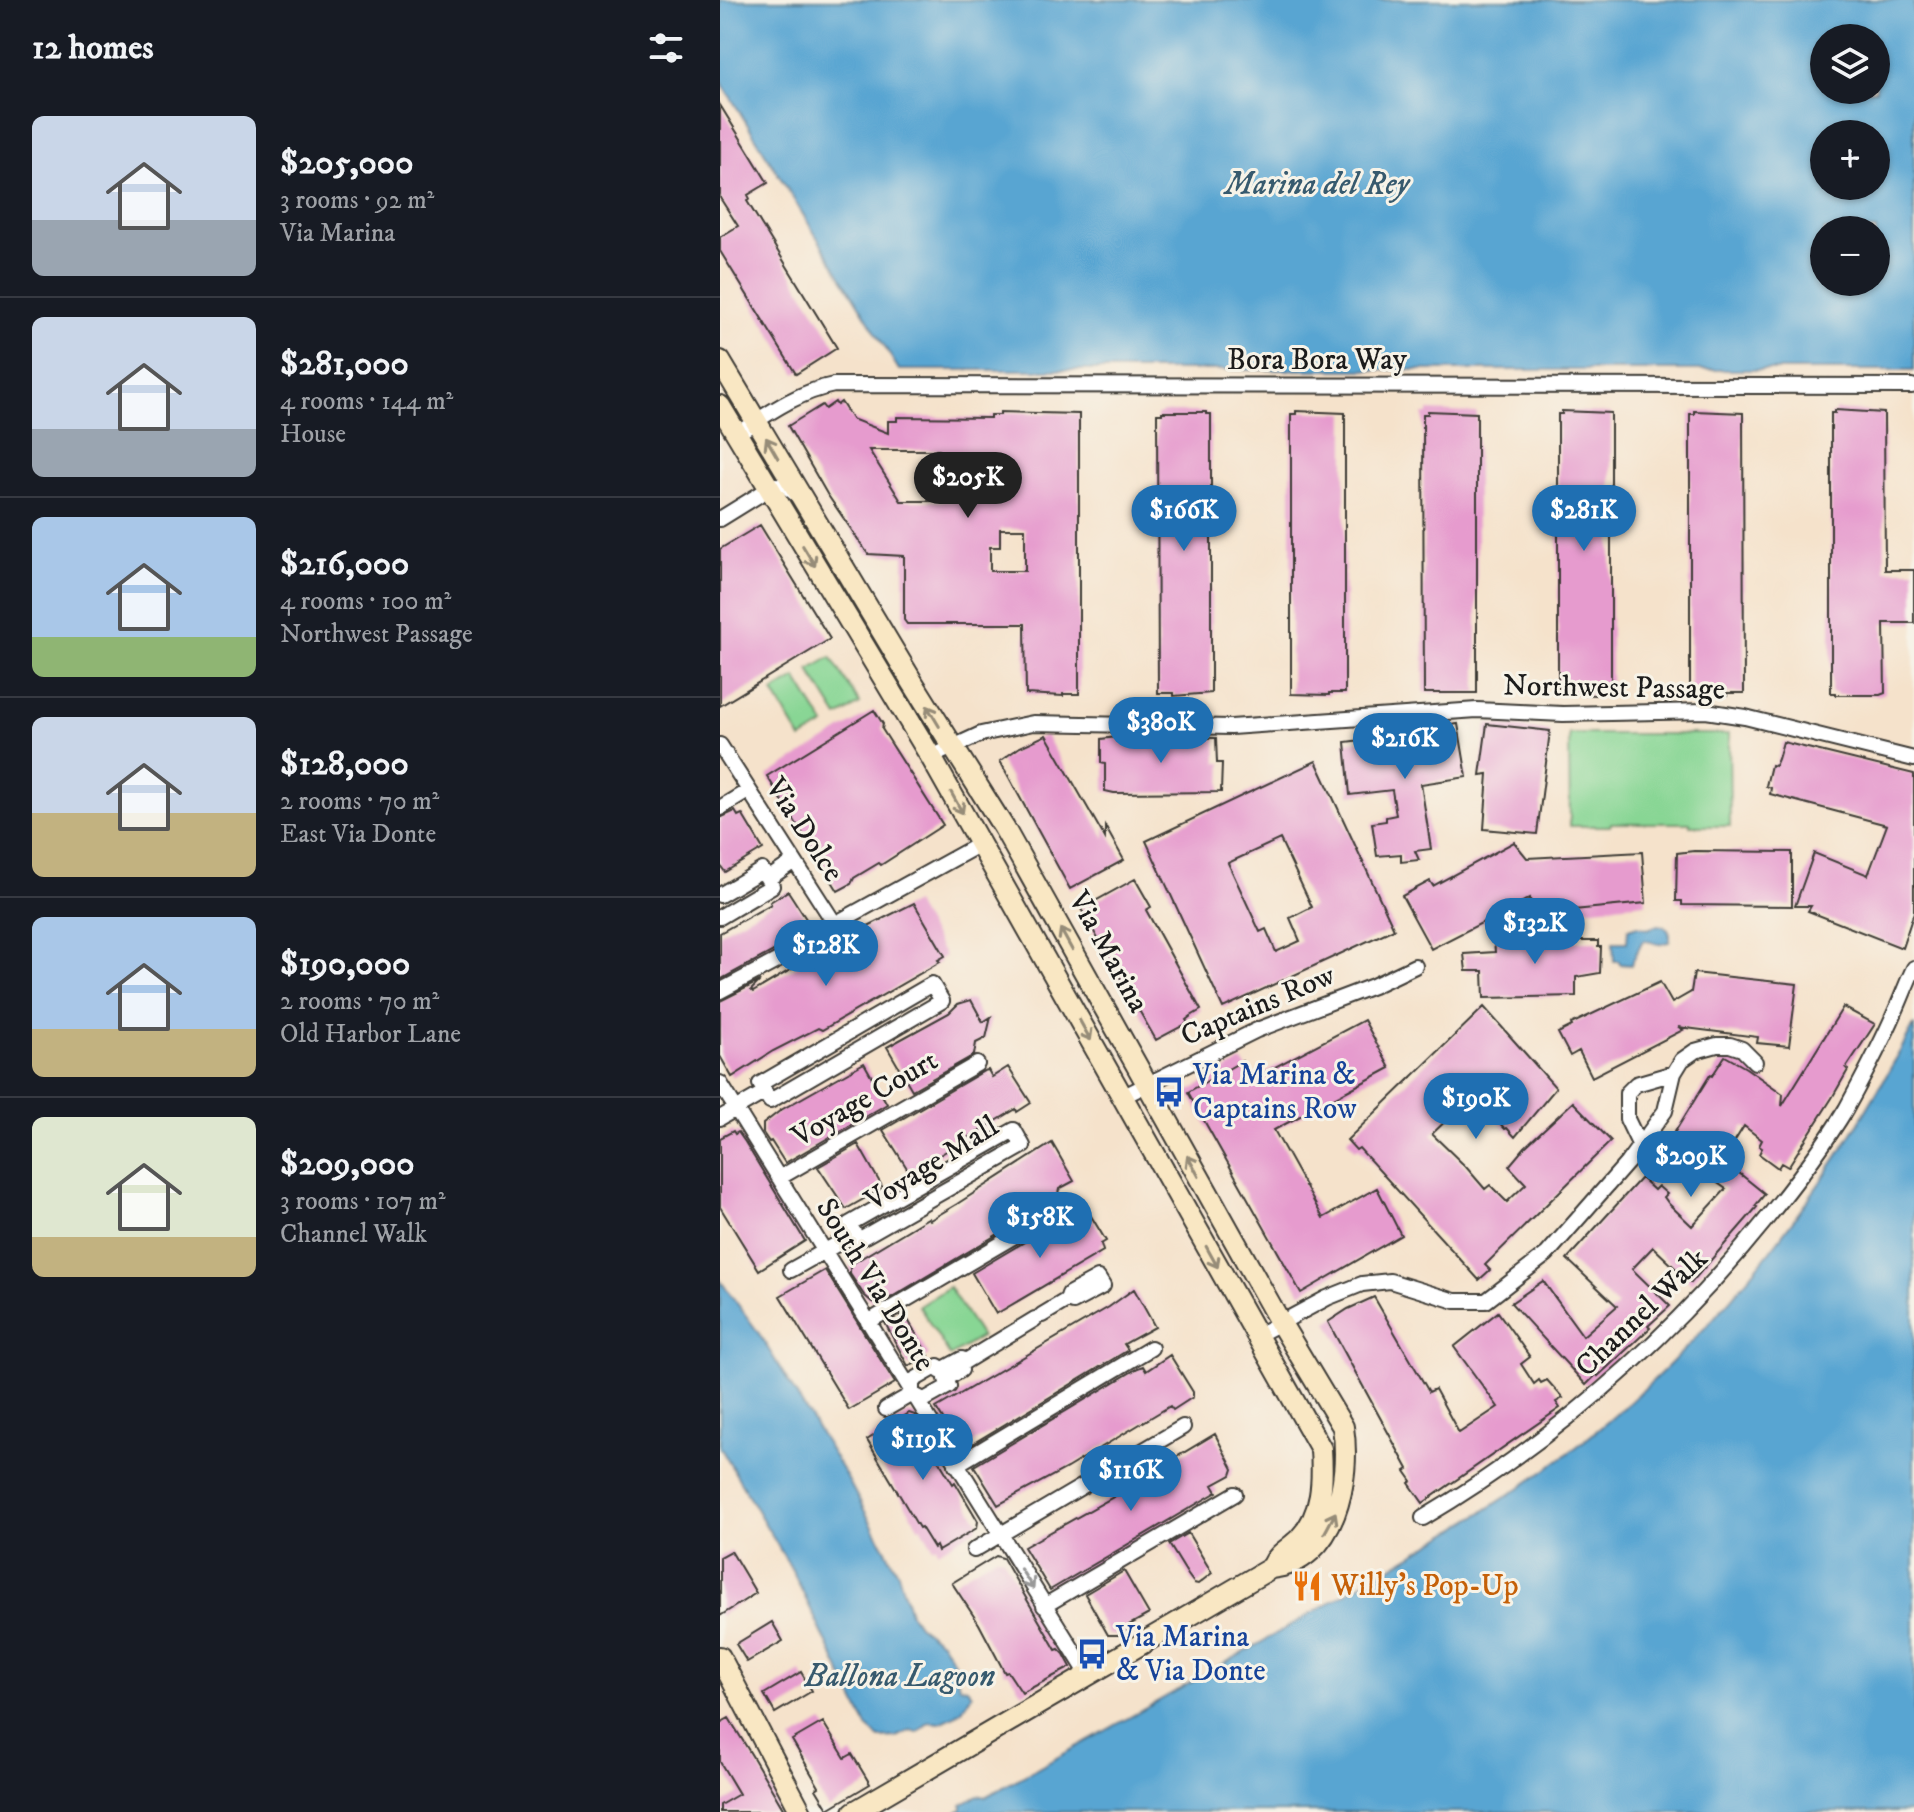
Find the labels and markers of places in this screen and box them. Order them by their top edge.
pin: $205K [912,452,1024,520]
pin: $166K [1128,485,1240,553]
pin: $281K [1528,485,1640,553]
pin: $380K [1105,697,1217,765]
pin: $216K [1349,713,1461,781]
pin: $132K [1479,898,1591,966]
pin: $128K [770,920,882,988]
place label: Via Marina & Captains Row [1192,1057,1357,1128]
pin: $190K [1420,1073,1532,1141]
bus stop icon: Via Marina & Captains Row [1152,1075,1186,1109]
pin: $209K [1635,1131,1747,1199]
pin: $158K [984,1192,1096,1260]
pin: $119K [867,1414,979,1482]
pin: $116K [1075,1445,1187,1513]
place label: Willy's Pop-Up [1330,1568,1518,1605]
restaurant icon: Willy's Pop-Up [1290,1569,1324,1603]
place label: Via Marina & Via Donte [1115,1619,1266,1690]
bus stop icon: Via Marina & Via Donte [1075,1637,1109,1671]

